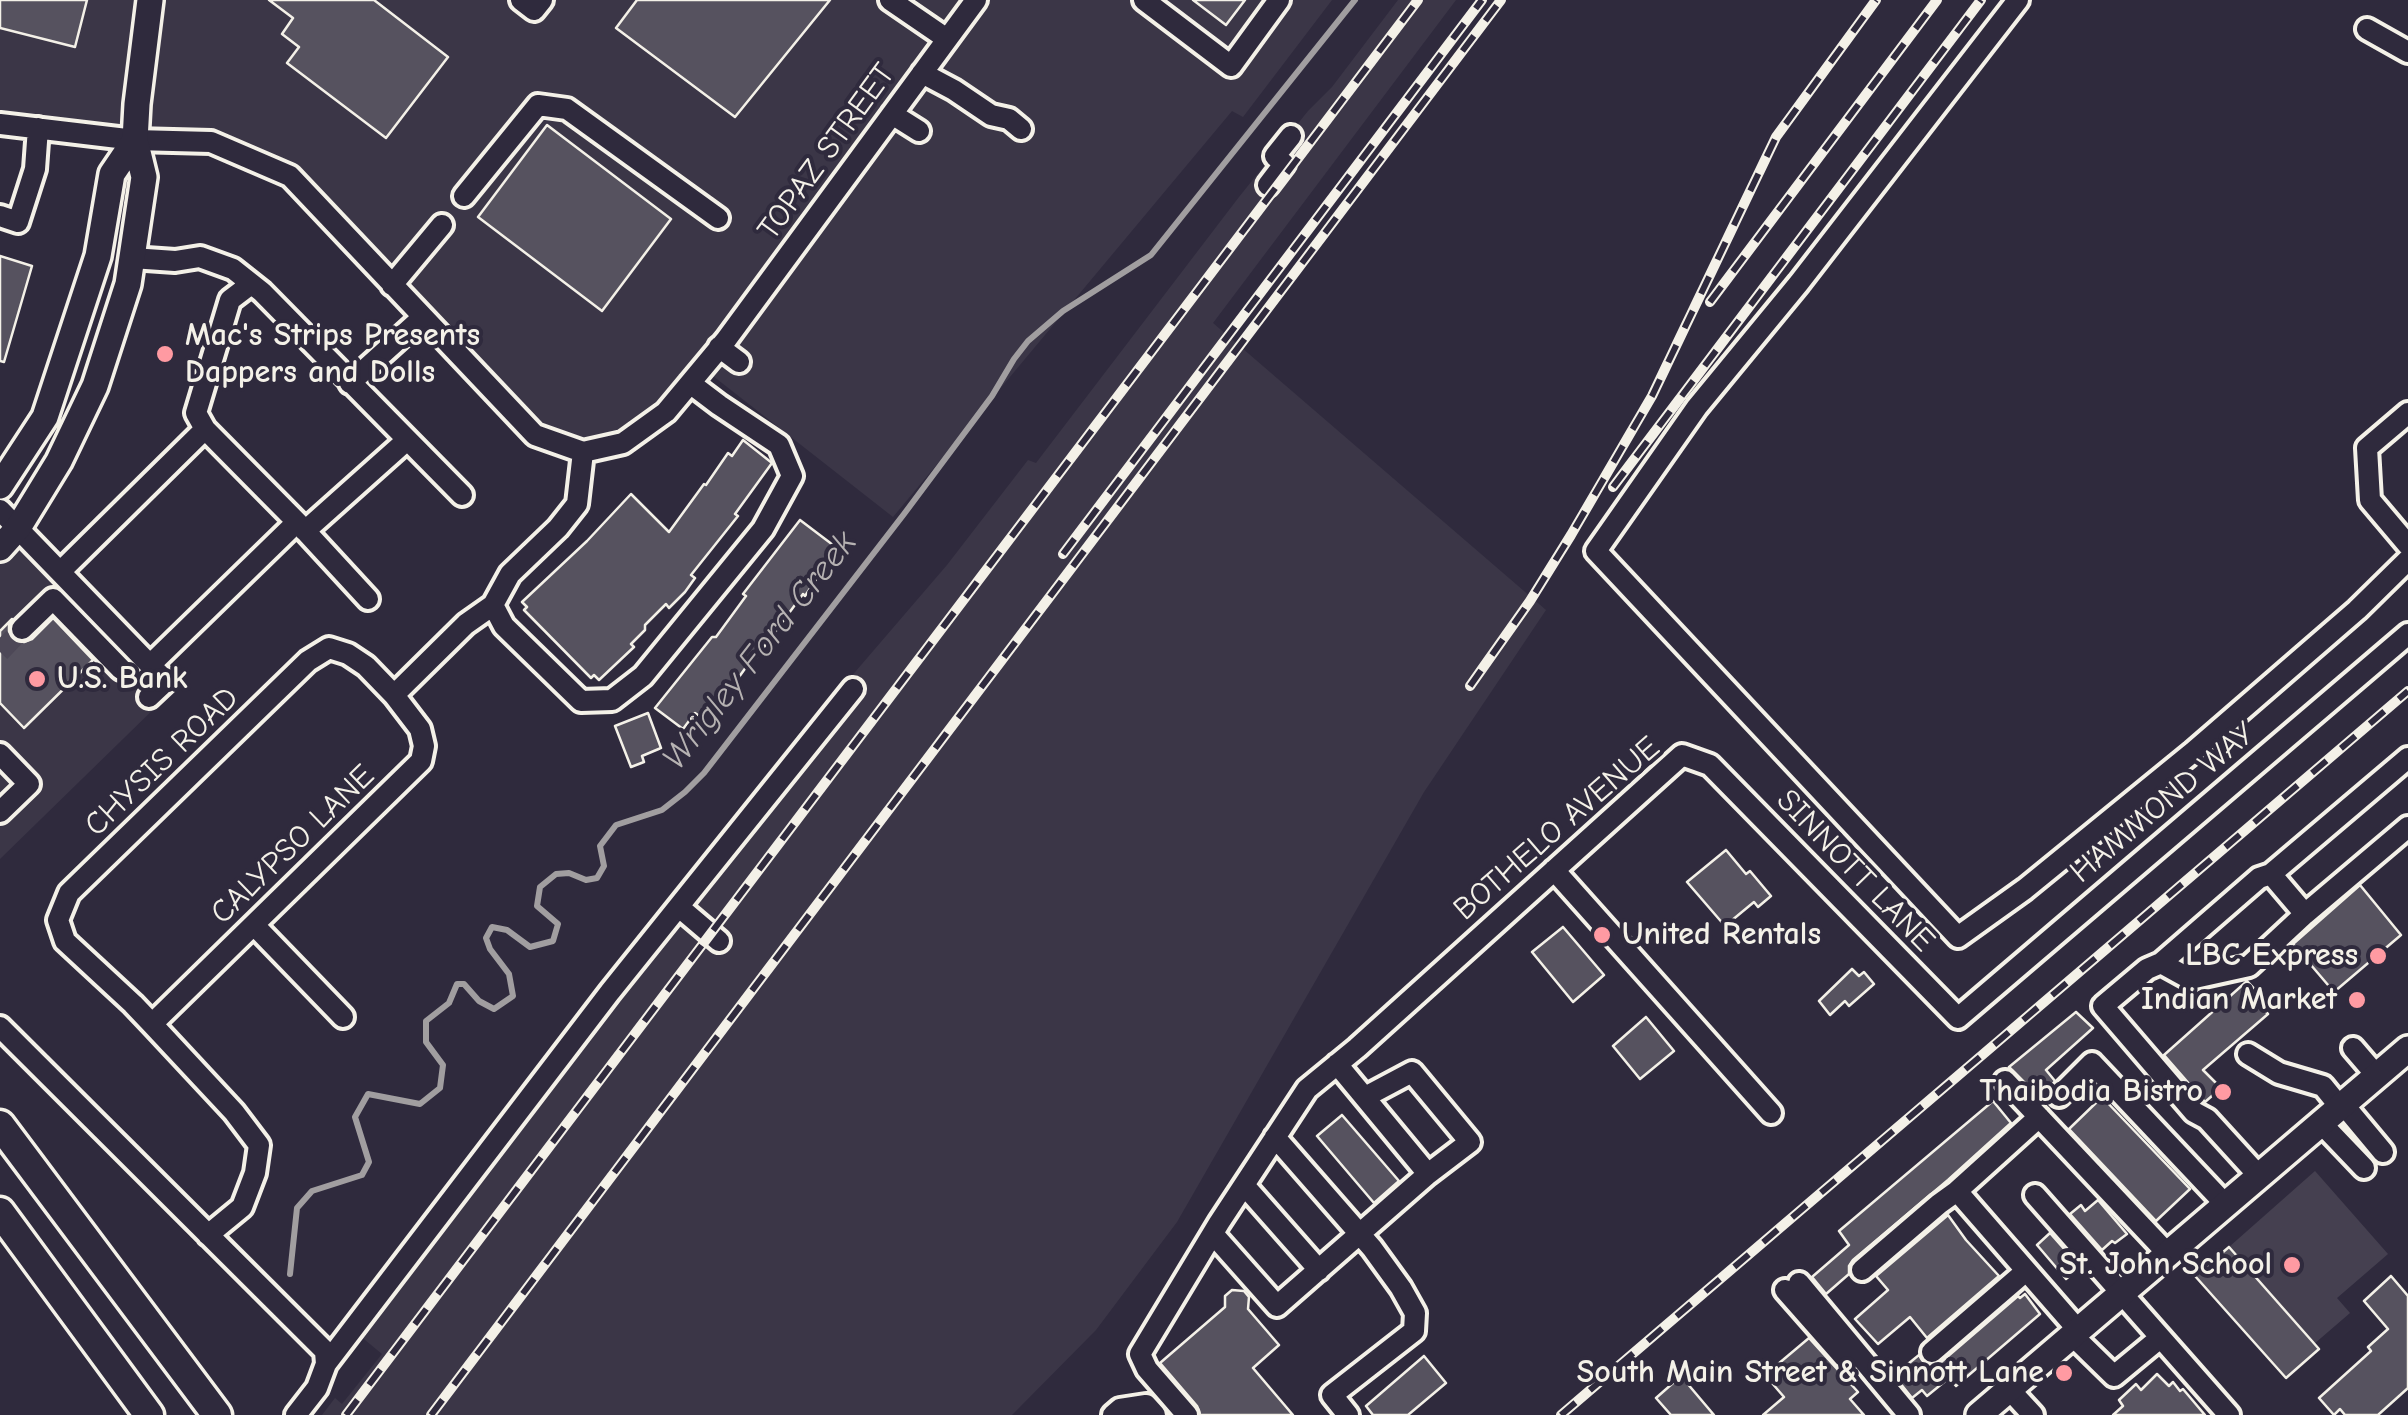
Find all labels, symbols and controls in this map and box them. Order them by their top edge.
street label: TOPAZ STREET [750,56,904,248]
place label: Mac's Strips Presents Dappers and Dolls [185,317,480,392]
marker: Mac's Strips Presents Dappers and Dolls [154,343,176,365]
water label: Wrigley Ford Creek [654,523,866,779]
place label: U.S. Bank [57,660,188,698]
marker: U.S. Bank [26,668,48,690]
street label: CHYSIS ROAD [77,679,247,845]
street label: HAMMOND WAY [2063,715,2263,891]
street label: BOTHELO AVENUE [1446,729,1668,929]
street label: CALYPSO LANE [203,757,383,933]
street label: SINNOTT LANE [1768,782,1942,960]
place label: United Rentals [1622,916,1821,954]
marker: United Rentals [1591,924,1613,946]
place label: LBC Express [2185,937,2358,975]
marker: LBC Express [2367,945,2389,967]
place label: Indian Market [2141,981,2337,1019]
marker: Indian Market [2346,989,2368,1011]
place label: Thaibodia Bistro [1979,1073,2203,1111]
marker: Thaibodia Bistro [2212,1081,2234,1103]
place label: St. John School [2060,1246,2272,1284]
marker: St. John School [2281,1254,2303,1276]
place label: South Main Street & Sinnott Lane [1577,1354,2044,1392]
marker: South Main Street & Sinnott Lane [2053,1362,2075,1384]

